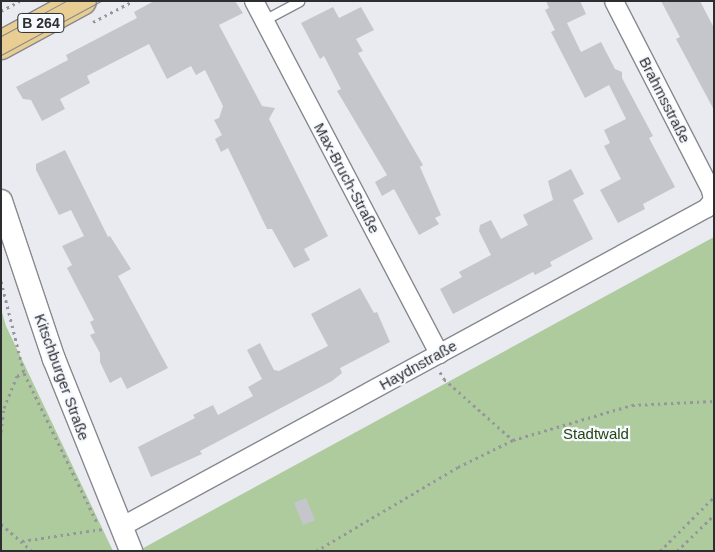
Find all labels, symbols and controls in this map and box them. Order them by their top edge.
road number: B 264 [17,12,65,34]
street label: Brahmsstraße [636,54,694,146]
street label: Max-Bruch-Straße [310,120,384,236]
street label: Kitschburger Straße [31,311,93,443]
street label: Haydnstraße [376,336,460,394]
park label: Stadtwald [563,425,629,443]

